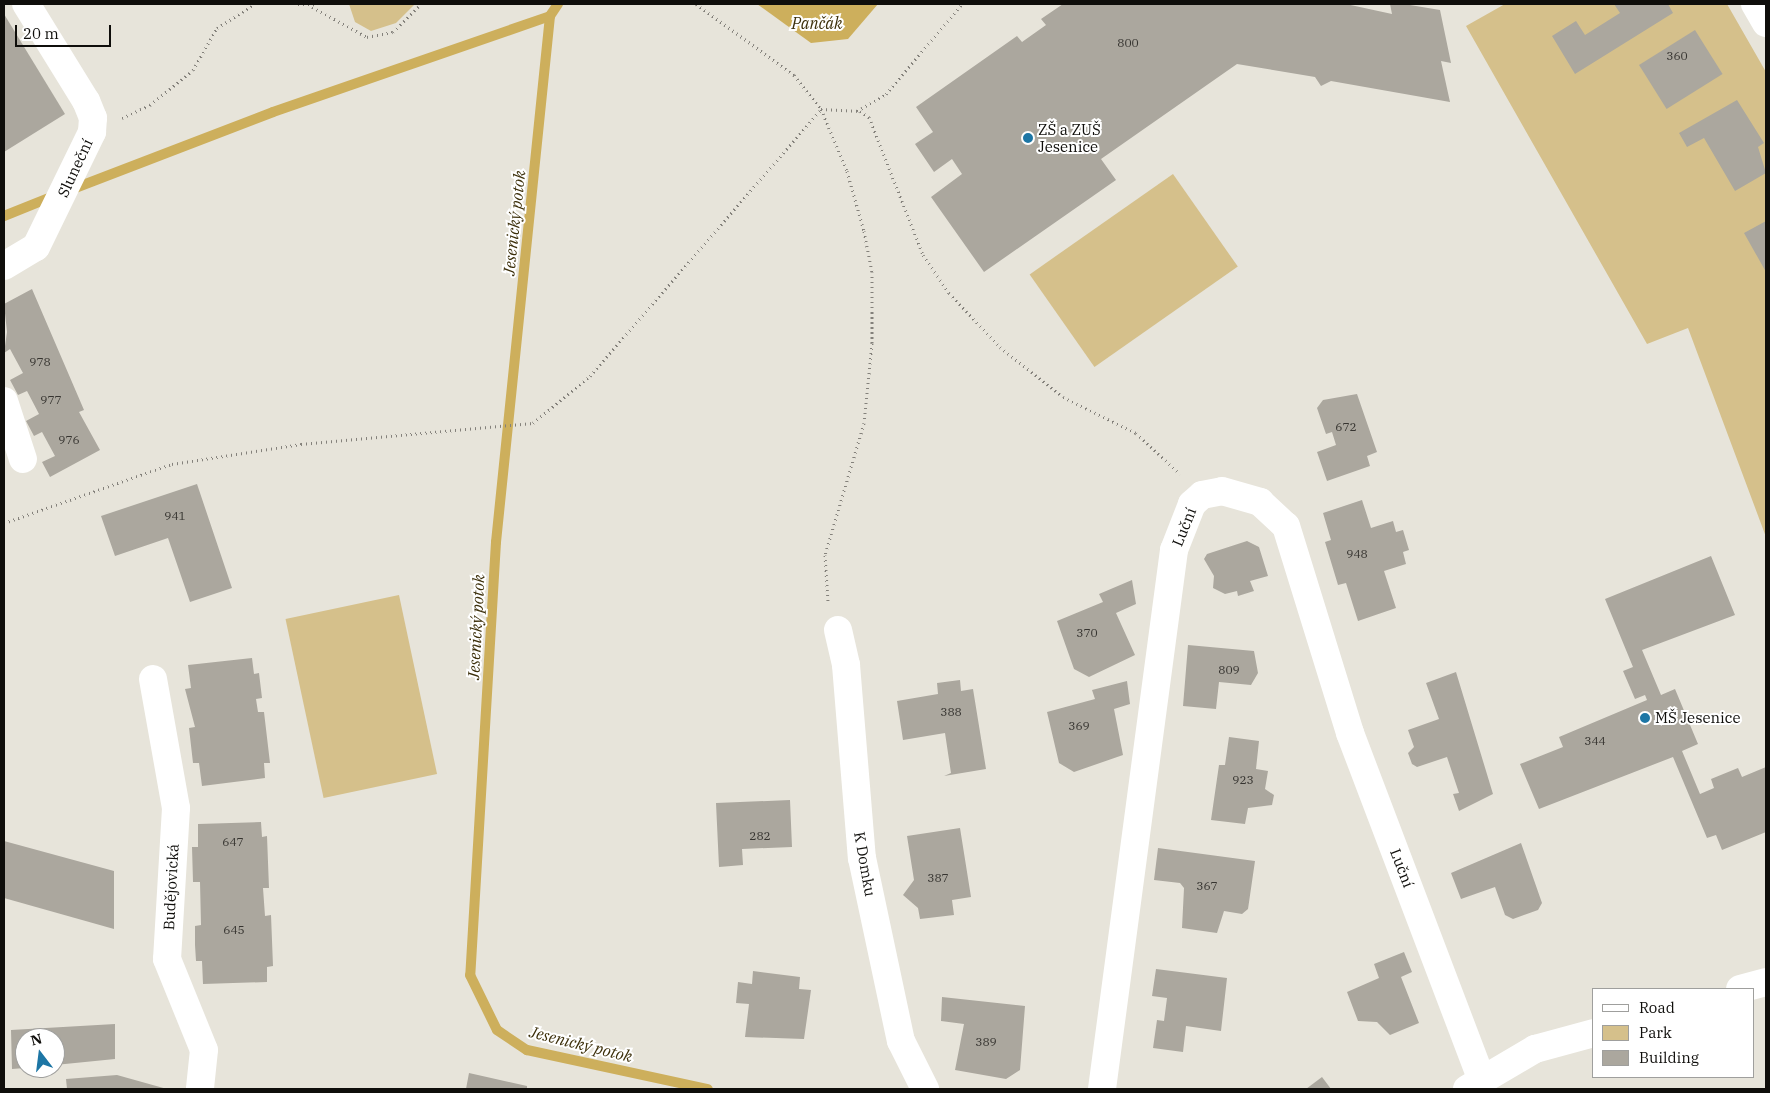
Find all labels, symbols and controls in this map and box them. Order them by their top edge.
water label: Pančák [792,13,842,33]
scale bar [18,15,114,47]
text: 20 m [23,24,59,43]
house number: 800 [1117,36,1139,50]
house number: 360 [1666,49,1688,63]
place label: ZŠ a ZUŠ Jesenice [1038,120,1101,155]
marker: ZŠ a ZUŠ Jesenice [1022,132,1034,144]
street label: Sluneční [54,136,96,200]
water label: Jesenický potok [499,170,529,276]
house number: 978 [29,355,51,369]
house number: 977 [40,393,62,407]
house number: 672 [1335,420,1357,434]
house number: 976 [58,433,80,447]
street label: Luční [1168,505,1200,549]
house number: 941 [164,509,186,523]
house number: 948 [1346,547,1368,561]
water label: Jesenický potok [464,574,488,680]
house number: 370 [1076,626,1098,640]
house number: 809 [1218,663,1240,677]
house number: 388 [940,705,962,719]
place label: MŠ Jesenice [1655,709,1740,727]
marker: MŠ Jesenice [1639,712,1651,724]
house number: 369 [1068,719,1090,733]
house number: 344 [1584,734,1606,748]
house number: 923 [1232,773,1254,787]
house number: 282 [749,829,771,843]
street label: K Domku [850,830,880,898]
house number: 647 [222,835,244,849]
street label: Budějovická [160,843,182,931]
street label: Luční [1386,846,1418,890]
house number: 387 [927,871,949,885]
house number: 367 [1196,879,1218,893]
house number: 645 [223,923,245,937]
legend [1592,988,1755,1078]
text: Road [1639,998,1675,1017]
water label: Jesenický potok [528,1022,634,1066]
text: Park [1639,1023,1672,1042]
north arrow [15,1028,65,1078]
text: N [29,1029,44,1050]
house number: 389 [975,1035,997,1049]
text: Building [1639,1048,1699,1067]

